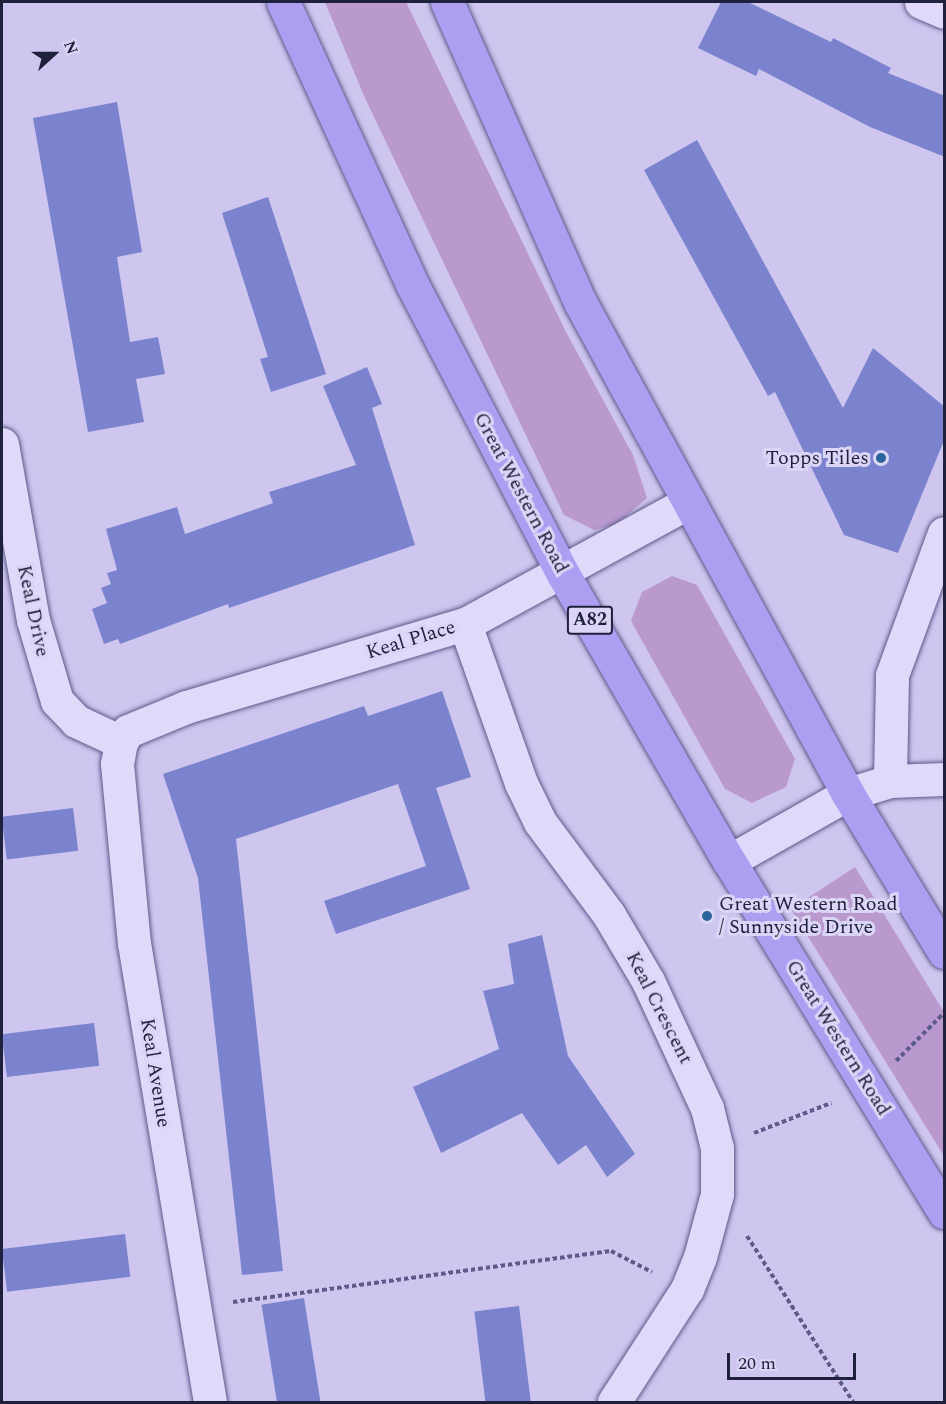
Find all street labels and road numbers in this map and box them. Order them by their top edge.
street label: Great Western Road [468,408,574,578]
street label: Keal Drive [12,563,54,659]
road number: A82 [566,605,614,635]
street label: Keal Place [364,615,458,665]
street label: Keal Crescent [620,948,698,1068]
street label: Great Western Road [780,956,896,1120]
street label: Keal Avenue [135,1017,175,1129]

